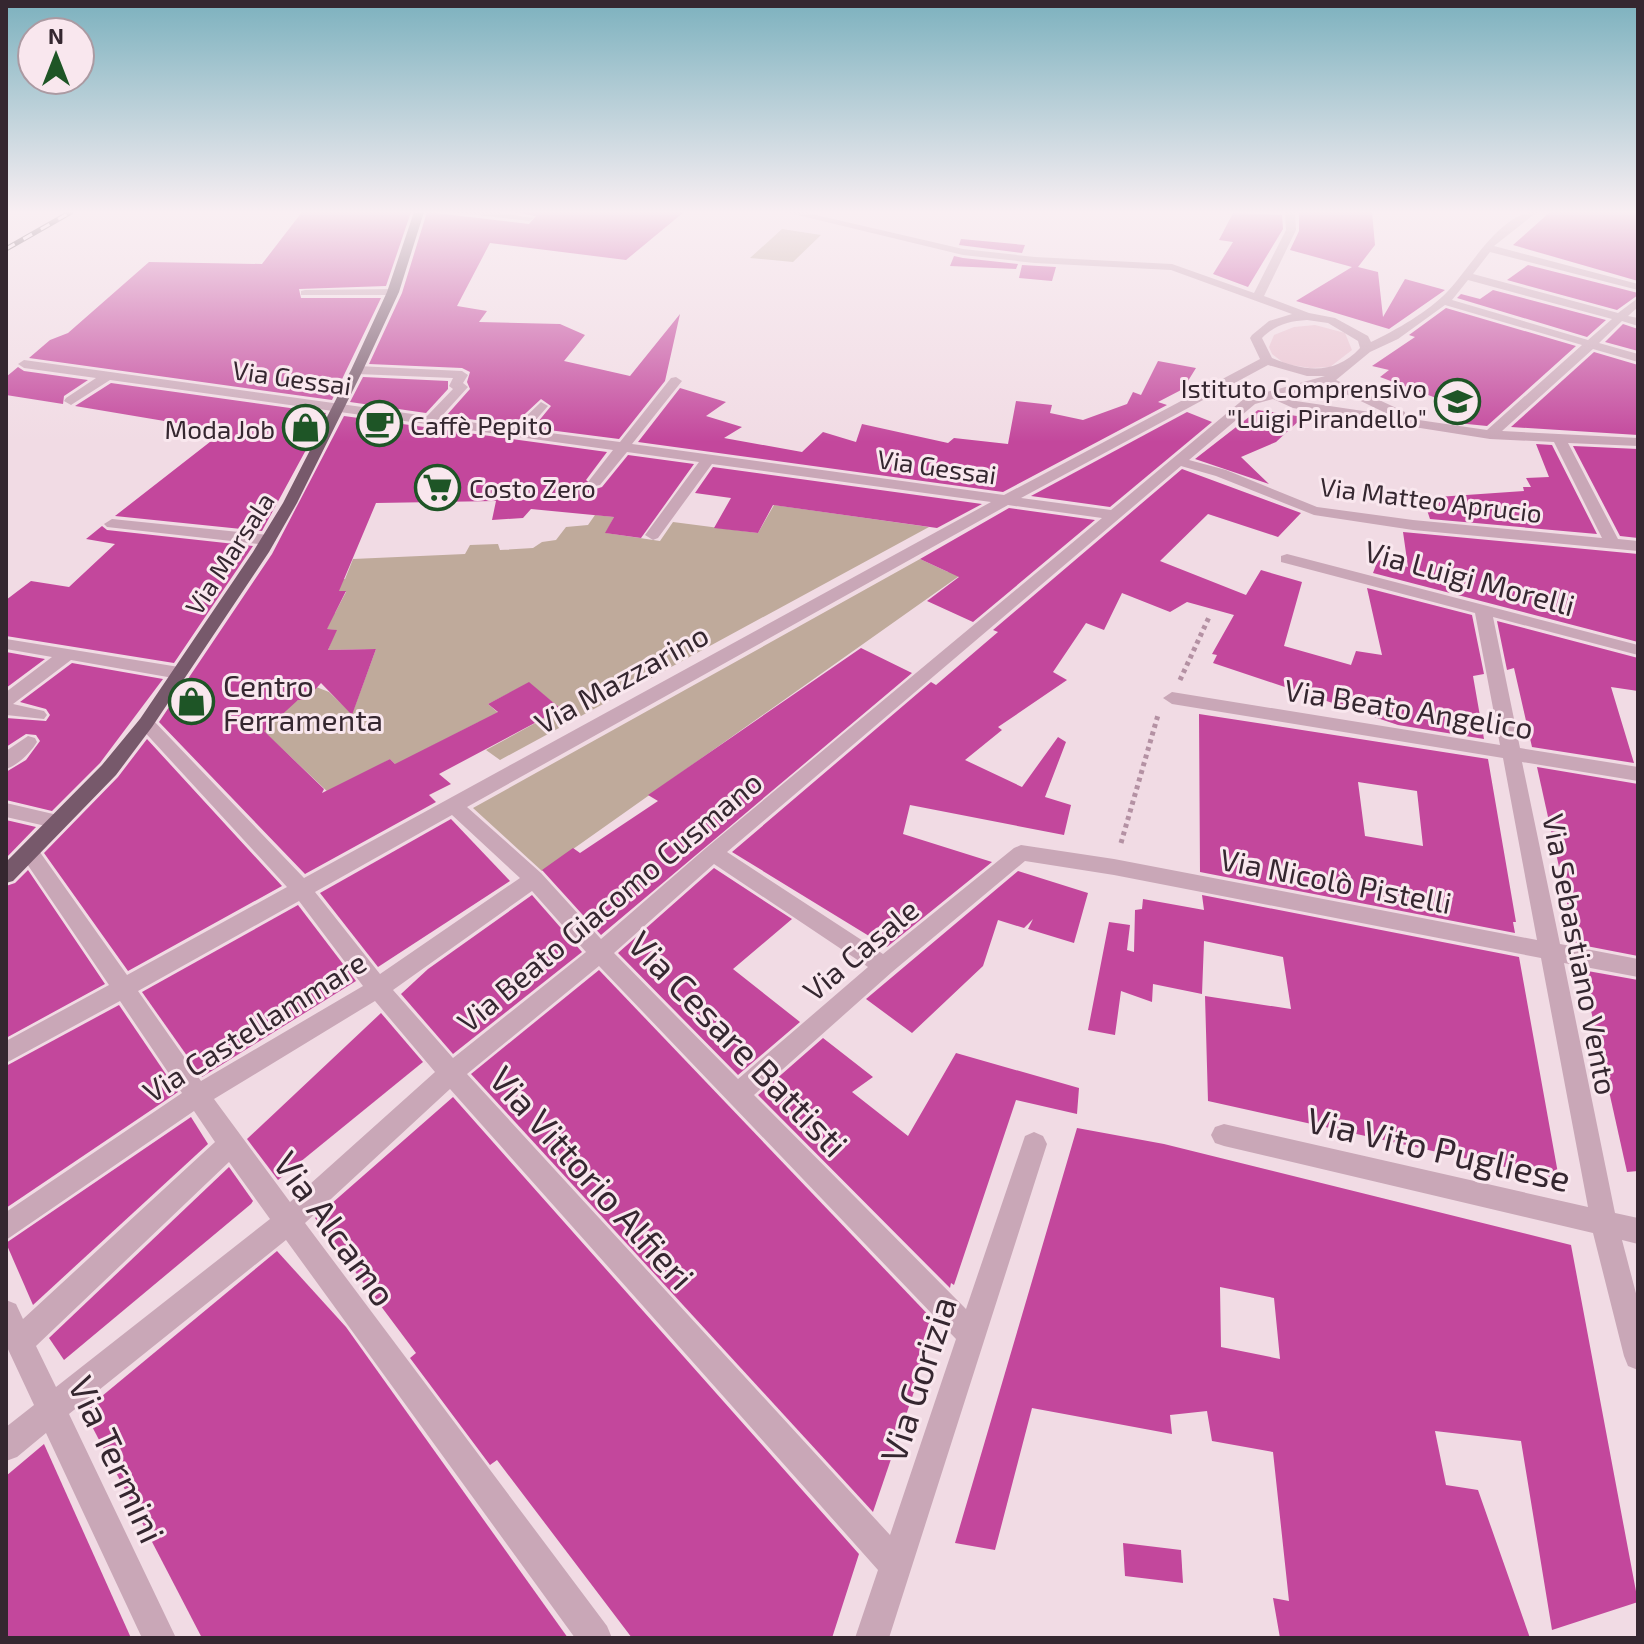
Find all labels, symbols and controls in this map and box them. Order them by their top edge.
north arrow [16,16,96,96]
text: N [48,22,64,48]
street label: Via Gessai [231,353,353,401]
place label: Istituto Comprensivo "Luigi Pirandello" [1181,372,1427,433]
school or university icon: Istituto Comprensivo "Luigi Pirandello" [1434,378,1482,426]
cafe icon: Caffè Pepito [355,400,403,448]
shop icon: Moda Job [282,404,330,452]
place label: Caffè Pepito [410,409,552,440]
place label: Moda Job [165,413,275,444]
street label: Via Gessai [876,442,998,490]
supermarket icon: Costo Zero [414,463,462,511]
street label: Via Matteo Aprucio [1318,470,1544,528]
place label: Costo Zero [469,472,596,503]
street label: Via Marsala [178,486,280,620]
street label: Via Luigi Morelli [1361,532,1579,622]
street label: Via Mazzarino [528,616,714,740]
place label: Centro Ferramenta [223,667,383,737]
street label: Via Beato Angelico [1282,671,1536,745]
shop icon: Centro Ferramenta [168,678,216,726]
street label: Via Beato Giacomo Cusmano [450,763,768,1039]
street label: Via Sebastiano Vento [1536,810,1626,1098]
street label: Via Nicolò Pistelli [1217,840,1455,920]
street label: Via Casale [795,890,925,1008]
street label: Via Cesare Battisti [620,921,858,1165]
street label: Via Castellammare [136,943,372,1109]
street label: Via Vittorio Alfieri [482,1057,704,1297]
street label: Via Vito Pugliese [1303,1097,1575,1199]
street label: Via Alcamo [266,1142,406,1314]
street label: Via Gorizia [870,1291,964,1467]
street label: Via Termini [61,1369,175,1549]

